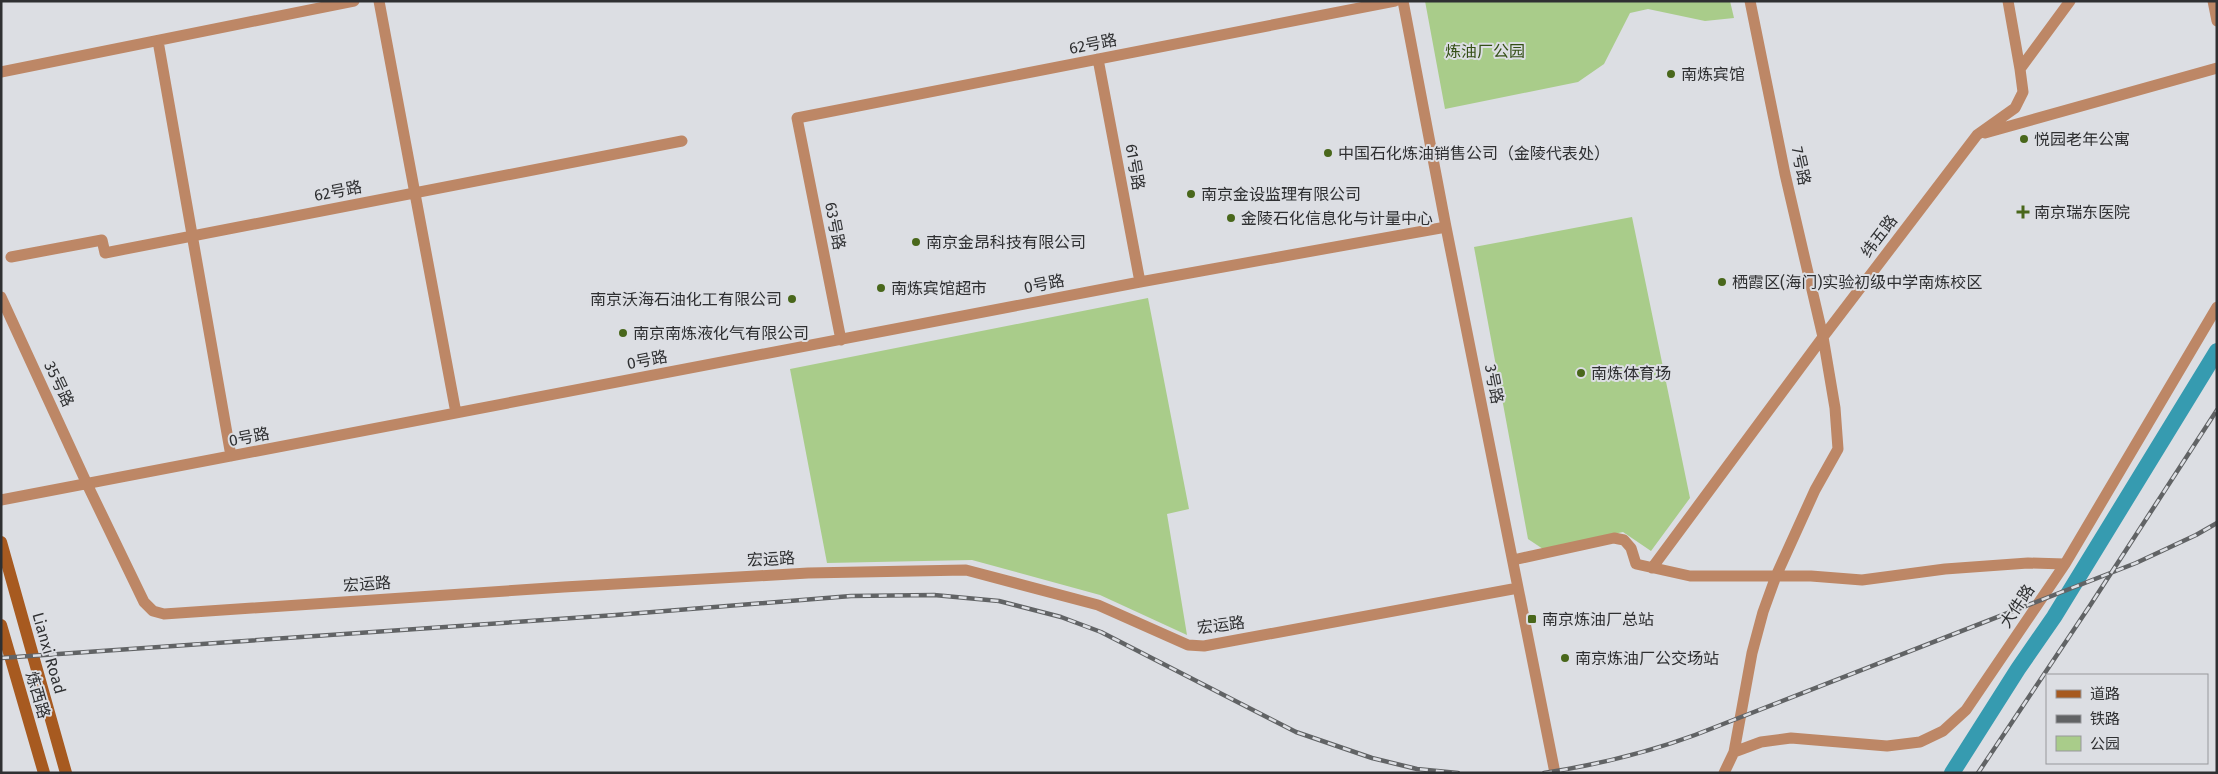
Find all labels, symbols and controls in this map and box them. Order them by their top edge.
street label: 62号路 [1067,30,1119,58]
park label: 炼油厂公园 [1445,42,1525,61]
place label: 南炼宾馆 [1681,65,1745,84]
marker: 南炼宾馆 [1665,68,1677,80]
place label: 悦园老年公寓 [2034,130,2130,149]
marker: 悦园老年公寓 [2018,133,2030,145]
street label: 61号路 [1122,142,1148,192]
place label: 中国石化炼油销售公司（金陵代表处） [1338,144,1610,163]
street label: 7号路 [1788,145,1814,187]
marker: 中国石化炼油销售公司（金陵代表处） [1322,147,1334,159]
street label: 62号路 [312,177,364,205]
place label: 南京金设监理有限公司 [1201,185,1361,204]
marker: 南京金设监理有限公司 [1185,188,1197,200]
street label: 63号路 [821,200,849,252]
place label: 南京瑞东医院 [2034,203,2130,222]
marker: 南京瑞东医院 [2016,205,2030,219]
place label: 金陵石化信息化与计量中心 [1241,209,1433,228]
street label: 纬五路 [1857,211,1901,261]
marker: 金陵石化信息化与计量中心 [1225,212,1237,224]
place label: 南京金昂科技有限公司 [926,233,1086,252]
marker: 南京金昂科技有限公司 [910,236,922,248]
street label: 0号路 [1022,271,1066,297]
place label: 栖霞区(海门)实验初级中学南炼校区 [1732,273,1982,292]
marker: 栖霞区(海门)实验初级中学南炼校区 [1716,276,1728,288]
place label: 南炼宾馆超市 [891,279,987,298]
marker: 南炼宾馆超市 [875,282,887,294]
place label: 南京沃海石油化工有限公司 [590,290,782,309]
marker: 南京沃海石油化工有限公司 [786,293,798,305]
place label: 南京南炼液化气有限公司 [633,324,809,343]
marker: 南京南炼液化气有限公司 [617,327,629,339]
street label: 0号路 [625,347,669,373]
street label: 35号路 [40,358,78,410]
street label: 3号路 [1481,363,1507,405]
place label: 南炼体育场 [1591,364,1671,383]
marker: 南炼体育场 [1575,367,1587,379]
street label: 0号路 [227,424,271,450]
street label: 宏运路 [747,548,795,570]
street label: 宏运路 [342,573,392,595]
street label: 大件路 [1996,581,2038,631]
street label: Lianxi Road [28,610,70,696]
place label: 南京炼油厂总站 [1542,610,1654,629]
street label: 宏运路 [1196,613,1246,637]
marker: 南京炼油厂总站 [1526,613,1538,625]
place label: 南京炼油厂公交场站 [1575,649,1719,668]
marker: 南京炼油厂公交场站 [1559,652,1571,664]
street label: 炼西路 [22,669,54,721]
legend [2046,674,2208,764]
text: 道路 [2090,685,2120,703]
text: 铁路 [2090,710,2120,728]
text: 公园 [2090,735,2120,753]

